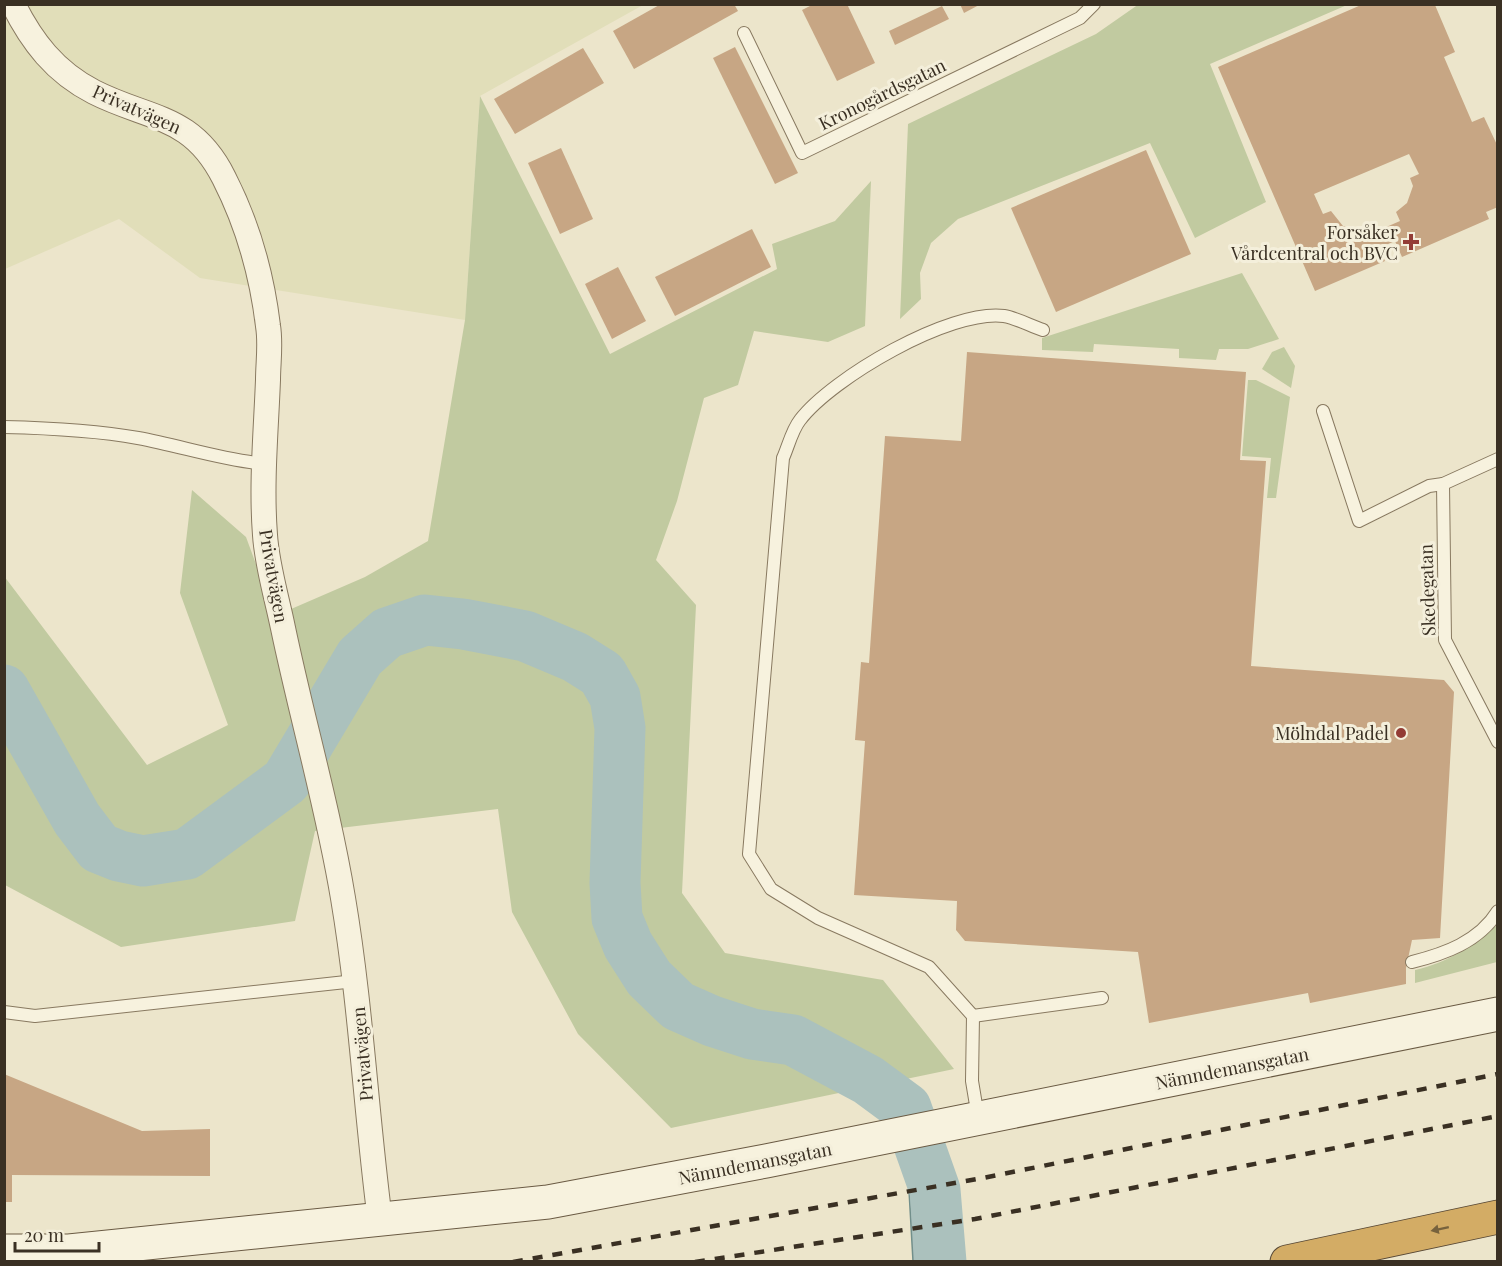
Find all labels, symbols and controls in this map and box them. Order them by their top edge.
street label: Kronogårdsgatan [814,53,950,135]
street label: Privatvägen [89,79,185,139]
place label: Forsåker Vårdcentral och BVC [1230,220,1398,265]
marker: Forsåker Vårdcentral och BVC [1402,233,1420,251]
street label: Privatvägen [254,527,294,625]
street label: Skedegatan [1413,543,1441,636]
place label: Mölndal Padel [1275,721,1389,745]
marker: Mölndal Padel [1394,726,1408,740]
street label: Privatvägen [346,1006,378,1102]
street label: Nämndemansgatan [1153,1041,1311,1095]
street label: Nämndemansgatan [676,1136,834,1190]
scale bar [15,1215,99,1253]
text: 20 m [24,1223,64,1247]
one-way arrow [1431,1225,1450,1234]

